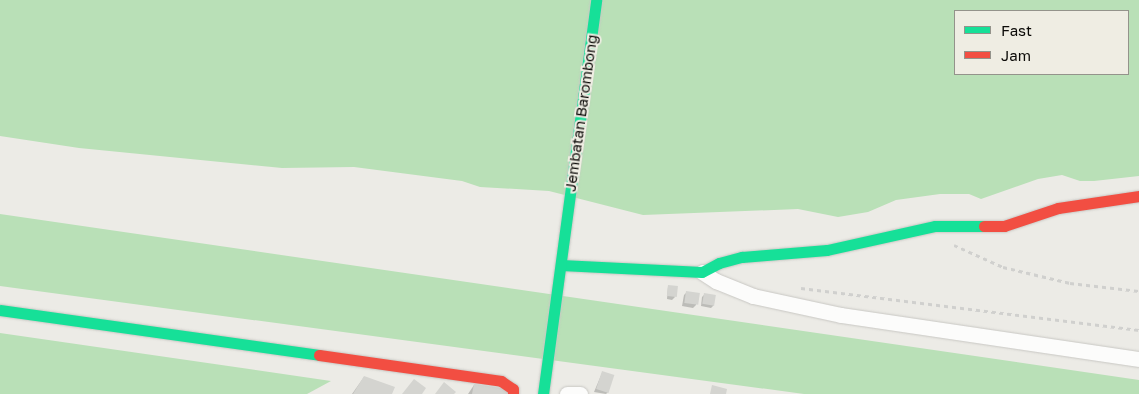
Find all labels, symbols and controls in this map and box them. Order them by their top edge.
legend [954,10,1129,75]
text: Fast [1001,21,1032,39]
street label: Jembatan Barombong [561,33,601,193]
text: Jam [1001,46,1031,64]

